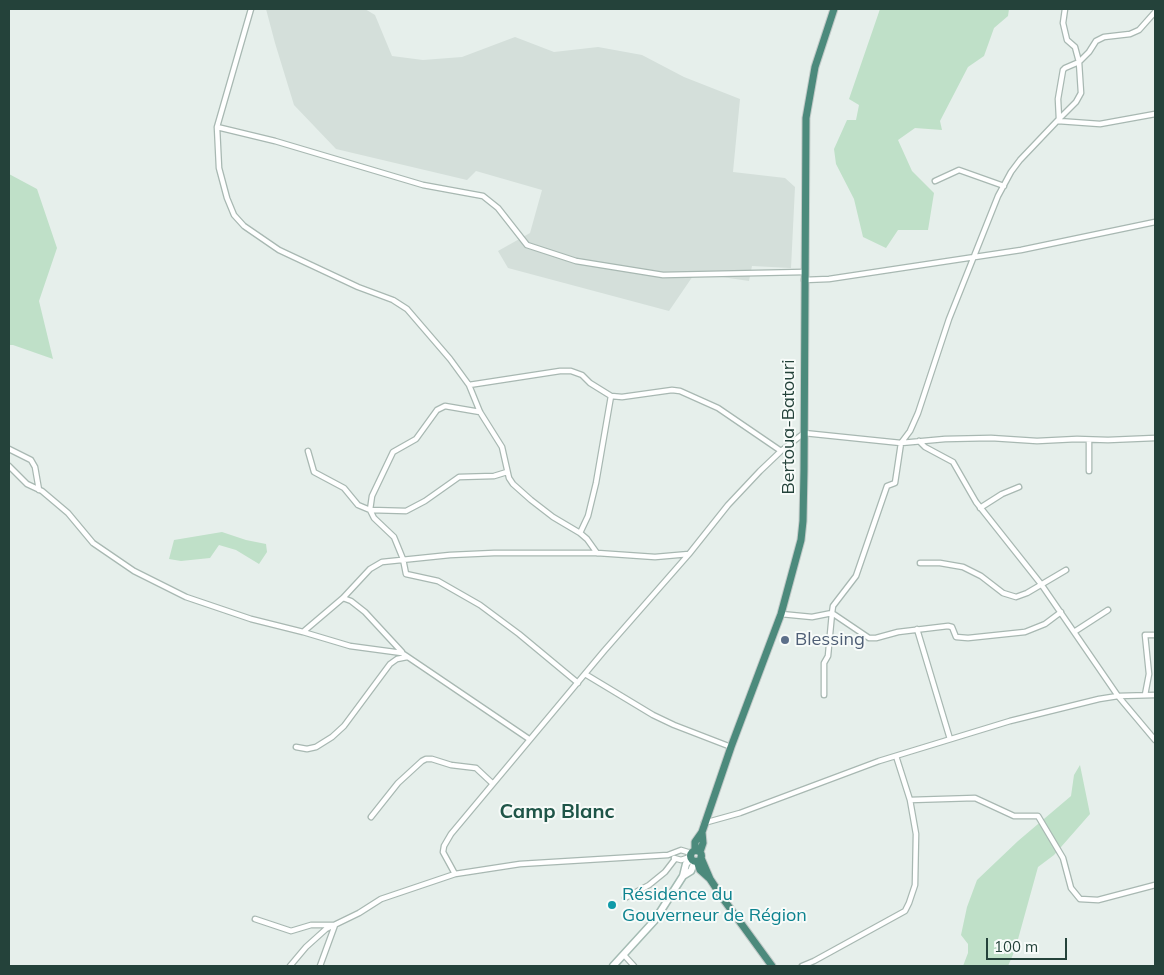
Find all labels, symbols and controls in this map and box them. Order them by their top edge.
street label: Bertoua-Batouri [778,359,800,495]
place label: Blessing [795,629,865,651]
marker: Blessing [779,634,791,646]
district label: Camp Blanc [499,800,615,824]
place label: Résidence du Gouverneur de Région [622,884,807,926]
marker: Résidence du Gouverneur de Région [606,899,618,911]
scale bar [989,928,1070,960]
text: 100 m [994,937,1038,956]

